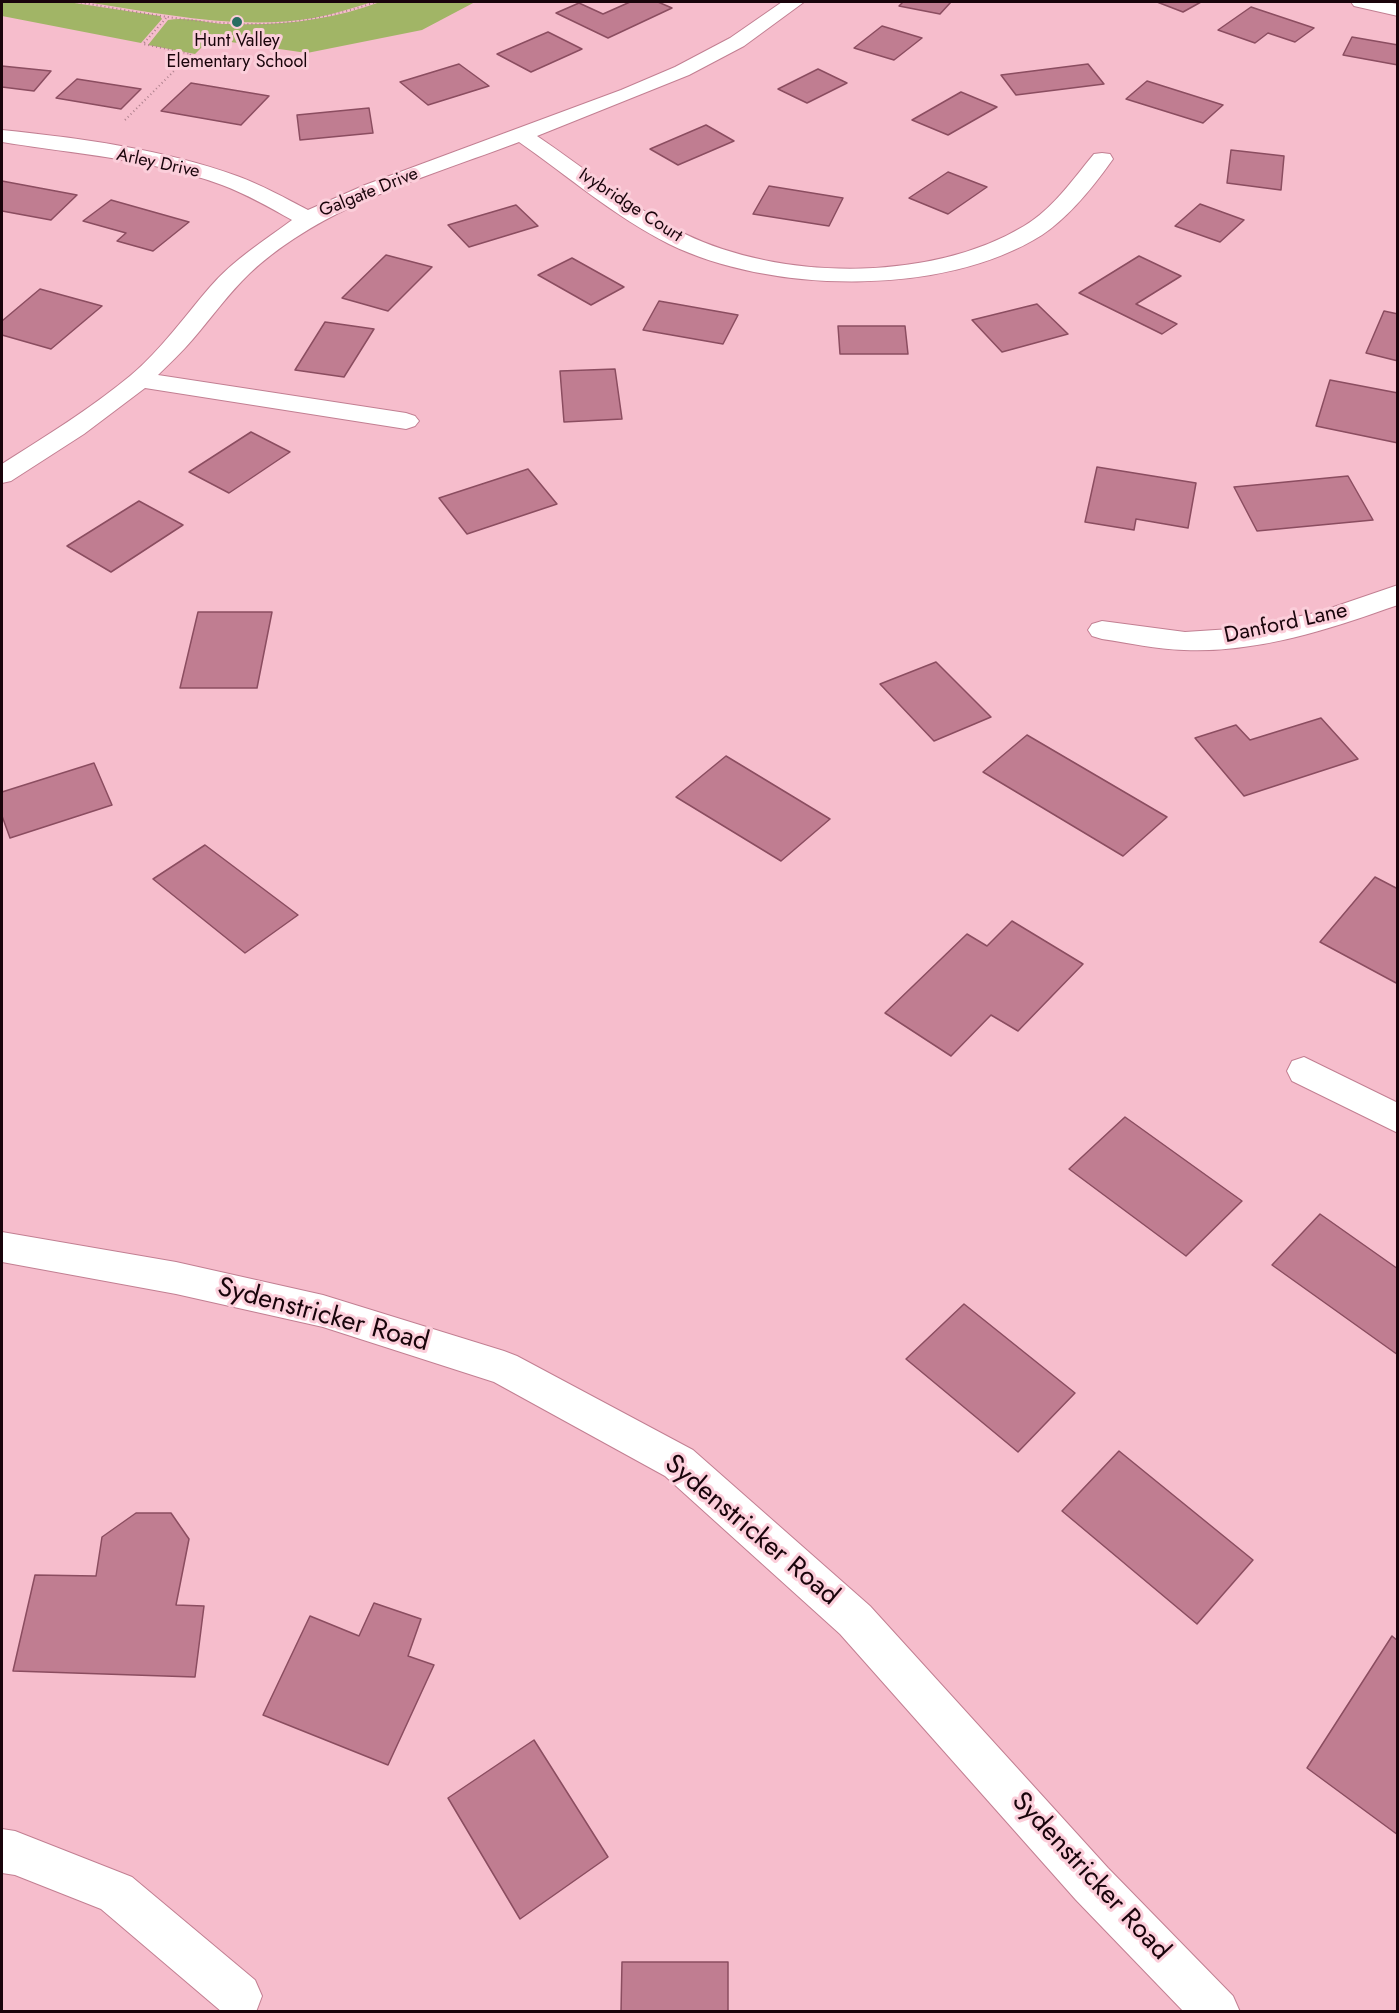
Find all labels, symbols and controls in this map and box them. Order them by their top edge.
marker: Hunt Valley Elementary School [230,15,244,29]
place label: Hunt Valley Elementary School [167,31,307,74]
street label: Arley Drive [114,145,202,183]
street label: Galgate Drive [316,163,422,223]
street label: Ivybridge Court [574,164,686,248]
street label: Danford Lane [1222,598,1350,650]
street label: Sydenstricker Road [214,1272,432,1360]
street label: Sydenstricker Road [657,1449,845,1613]
street label: Sydenstricker Road [1004,1786,1176,1968]

